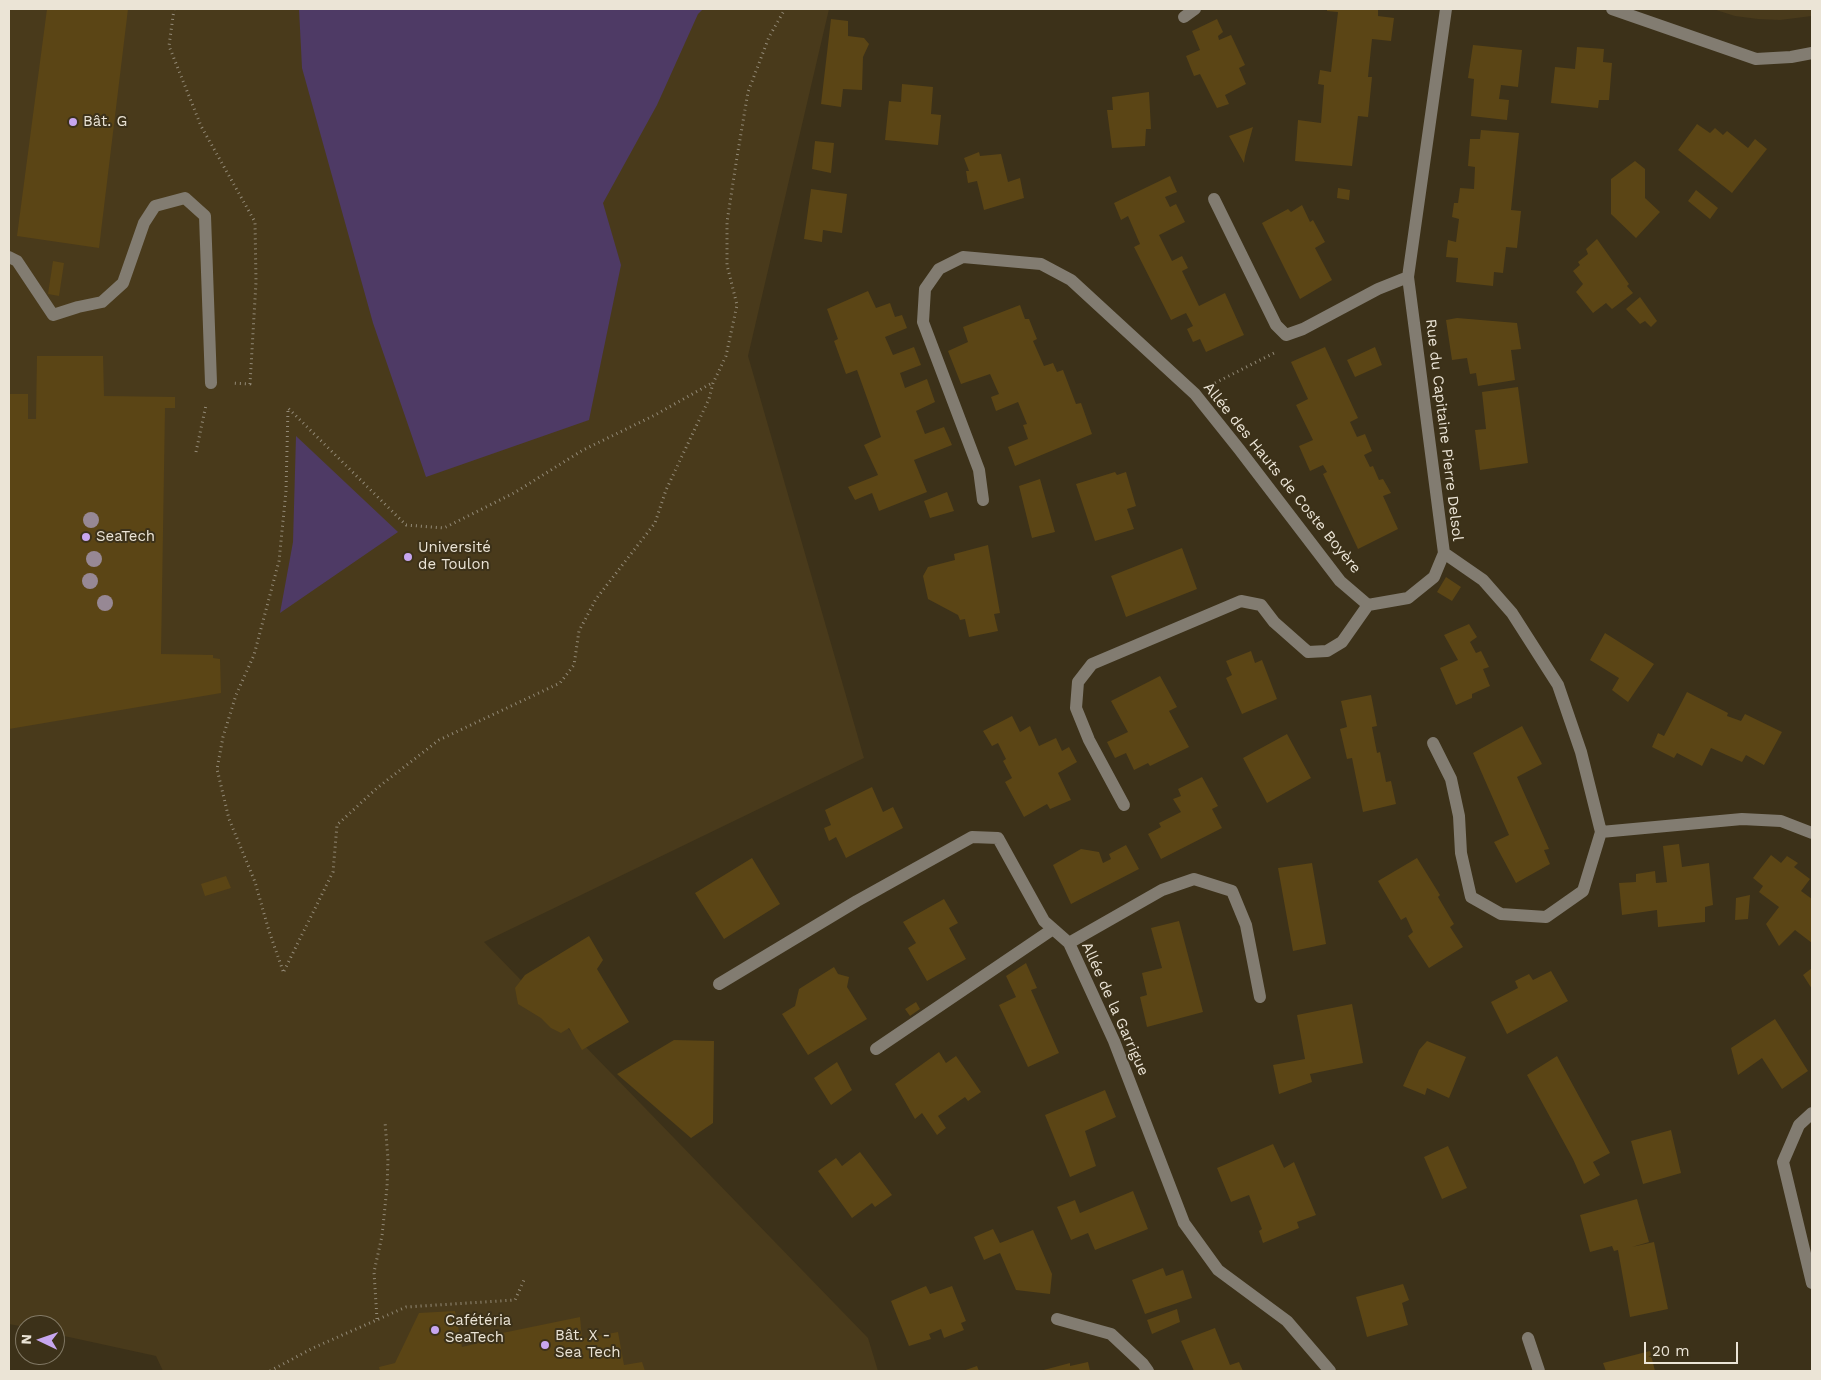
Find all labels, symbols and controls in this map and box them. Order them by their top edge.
place label: Bât. G [83,113,127,131]
marker: Bât. G [67,116,79,128]
street label: Rue du Capitaine Pierre Delsol [1421,318,1467,542]
street label: Allée des Hauts de Coste Boyère [1199,379,1365,577]
place label: SeaTech [96,528,155,546]
marker: SeaTech [80,531,92,543]
place label: Université de Toulon [418,539,491,574]
marker: Université de Toulon [402,551,414,563]
street label: Allée de la Garrigue [1077,939,1153,1079]
place label: Cafétéria SeaTech [445,1312,511,1347]
north arrow [15,1315,65,1365]
marker: Cafétéria SeaTech [429,1324,441,1336]
place label: Bât. X - Sea Tech [555,1327,621,1362]
scale bar [1646,1332,1740,1364]
text: N [18,1334,34,1345]
marker: Bât. X - Sea Tech [539,1339,551,1351]
text: 20 m [1652,1342,1690,1360]

